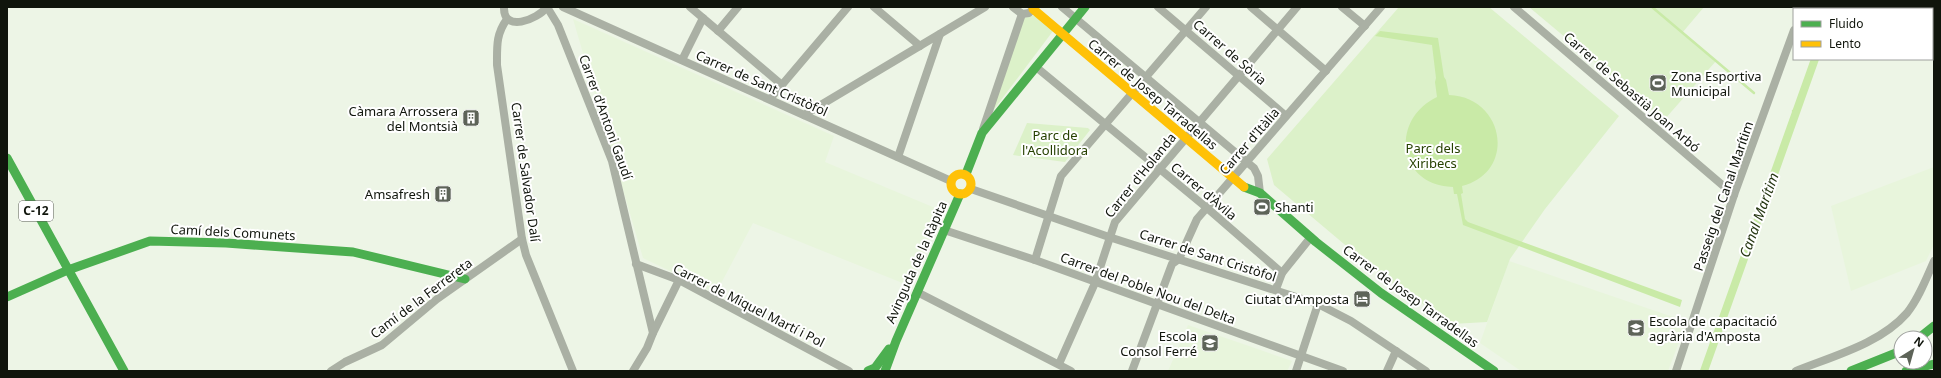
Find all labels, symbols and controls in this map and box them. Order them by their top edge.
legend [1793,8,1933,60]
street label: Carrer de Sòria [1189,15,1271,89]
text: Fluido [1829,15,1863,32]
street label: Carrer de Sebastià Joan Arbó [1560,28,1704,156]
street label: Carrer de Josep Tarradellas [1084,34,1222,154]
text: Lento [1829,35,1861,52]
street label: Carrer de Sant Cristòfol [693,46,831,120]
street label: Carrer d'Antoni Gaudí [575,52,637,183]
place label: Zona Esportiva Municipal [1671,67,1762,100]
sports icon: Zona Esportiva Municipal [1648,73,1668,93]
street label: Carrer de Salvador Dalí [507,101,545,243]
place label: Càmara Arrossera del Montsià [348,102,458,135]
street label: Carrer d'Itàlia [1215,104,1283,178]
building icon: Càmara Arrossera del Montsià [461,108,481,128]
street label: Passeig del Canal Marítim [1689,119,1757,273]
park label: Parc de l'Acollidora [1022,126,1088,159]
street label: Carrer d'Holanda [1100,129,1180,221]
park label: Parc dels Xiribecs [1406,139,1460,172]
street label: Carrer d'Àvila [1167,158,1241,224]
water label: Canal Marítim [1734,170,1783,260]
building icon: Amsafresh [433,184,453,204]
place label: Amsafresh [365,185,430,203]
sports icon: Shanti [1252,197,1272,217]
street label: Avinguda de la Ràpita [881,198,951,326]
place label: Shanti [1275,198,1314,216]
road number: C-12 [19,201,53,221]
street label: Camí dels Comunets [170,220,296,244]
street label: Carrer de Sant Cristòfol [1137,224,1279,286]
street label: Carrer de Josep Tarradellas [1339,241,1483,351]
street label: Carrer del Poble Nou del Delta [1058,248,1238,328]
street label: Camí de la Ferrereta [366,254,476,342]
street label: Carrer de Miquel Martí i Pol [670,259,828,351]
hotel icon: Ciutat d'Amposta [1352,289,1372,309]
place label: Ciutat d'Amposta [1245,290,1349,308]
place label: Escola de capacitació agrària d'Amposta [1649,312,1777,345]
school or university icon: Escola de capacitació agrària d'Amposta [1626,318,1646,338]
place label: Escola Consol Ferré [1120,327,1197,360]
north arrow [1893,330,1933,370]
school or university icon: Escola Consol Ferré [1200,333,1220,353]
text: N [1911,333,1927,350]

